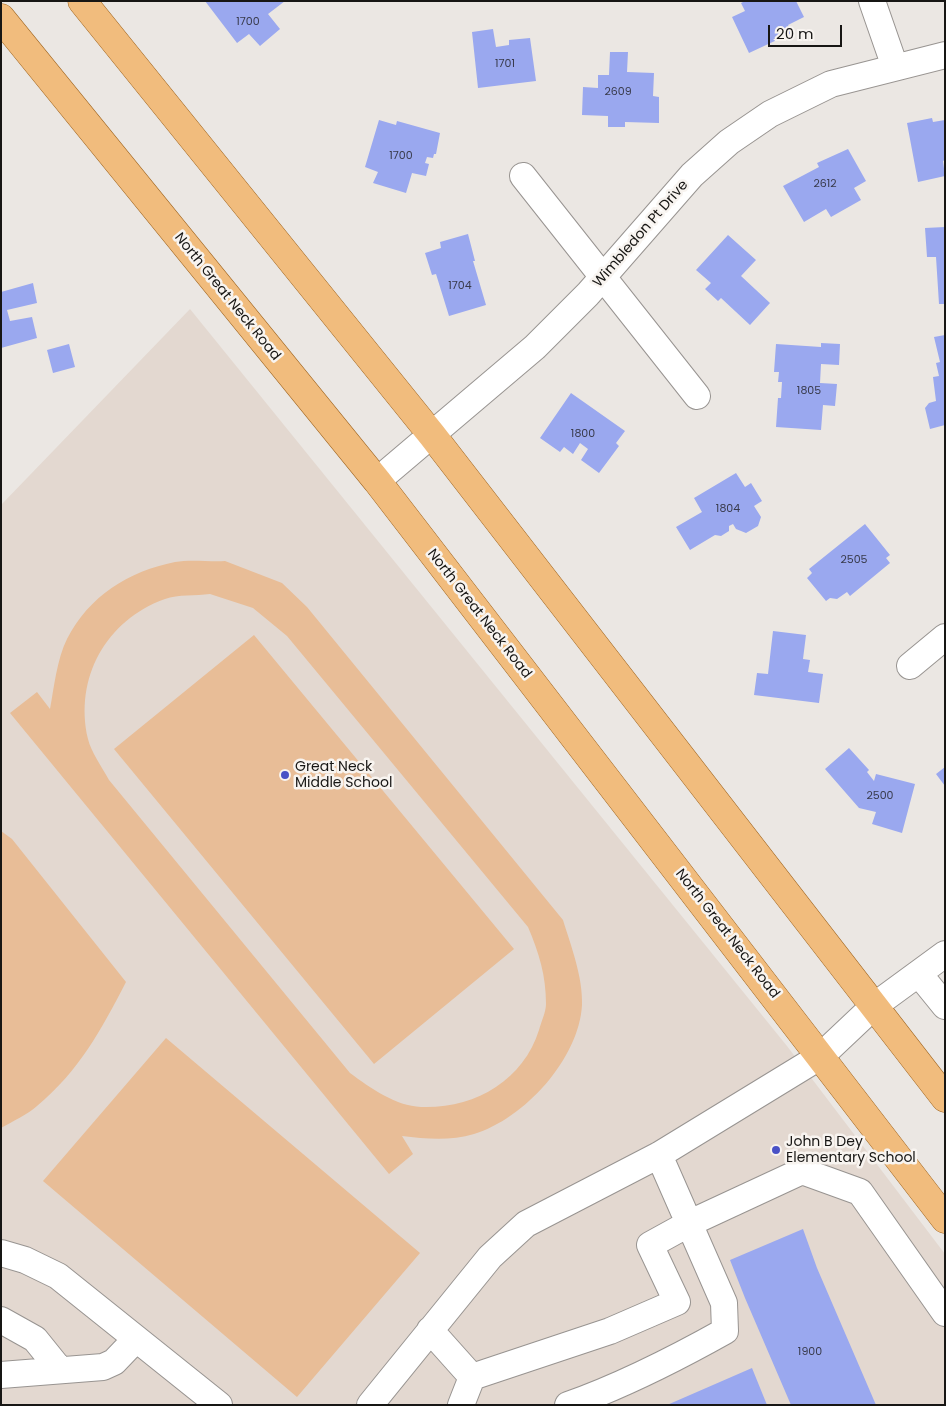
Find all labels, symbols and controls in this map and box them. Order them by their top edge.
house number: 1700 [236,15,260,29]
scale bar [771,15,845,47]
text: 20 m [776,23,814,44]
house number: 1701 [495,57,515,71]
house number: 2609 [604,85,632,99]
house number: 1700 [389,149,413,163]
street label: Wimbledon Pt Drive [590,177,692,291]
house number: 2612 [813,177,837,191]
street label: North Great Neck Road [170,230,284,364]
house number: 1704 [448,279,472,293]
house number: 1805 [797,384,821,398]
house number: 1800 [571,427,595,441]
house number: 1804 [716,502,740,516]
street label: North Great Neck Road [423,546,535,682]
house number: 2505 [840,553,868,567]
place label: Great Neck Middle School [295,759,392,792]
marker: Great Neck Middle School [279,769,291,781]
house number: 2500 [866,789,894,803]
street label: North Great Neck Road [671,866,783,1002]
place label: John B Dey Elementary School [786,1134,916,1166]
marker: John B Dey Elementary School [770,1144,782,1156]
house number: 1900 [798,1345,822,1359]

